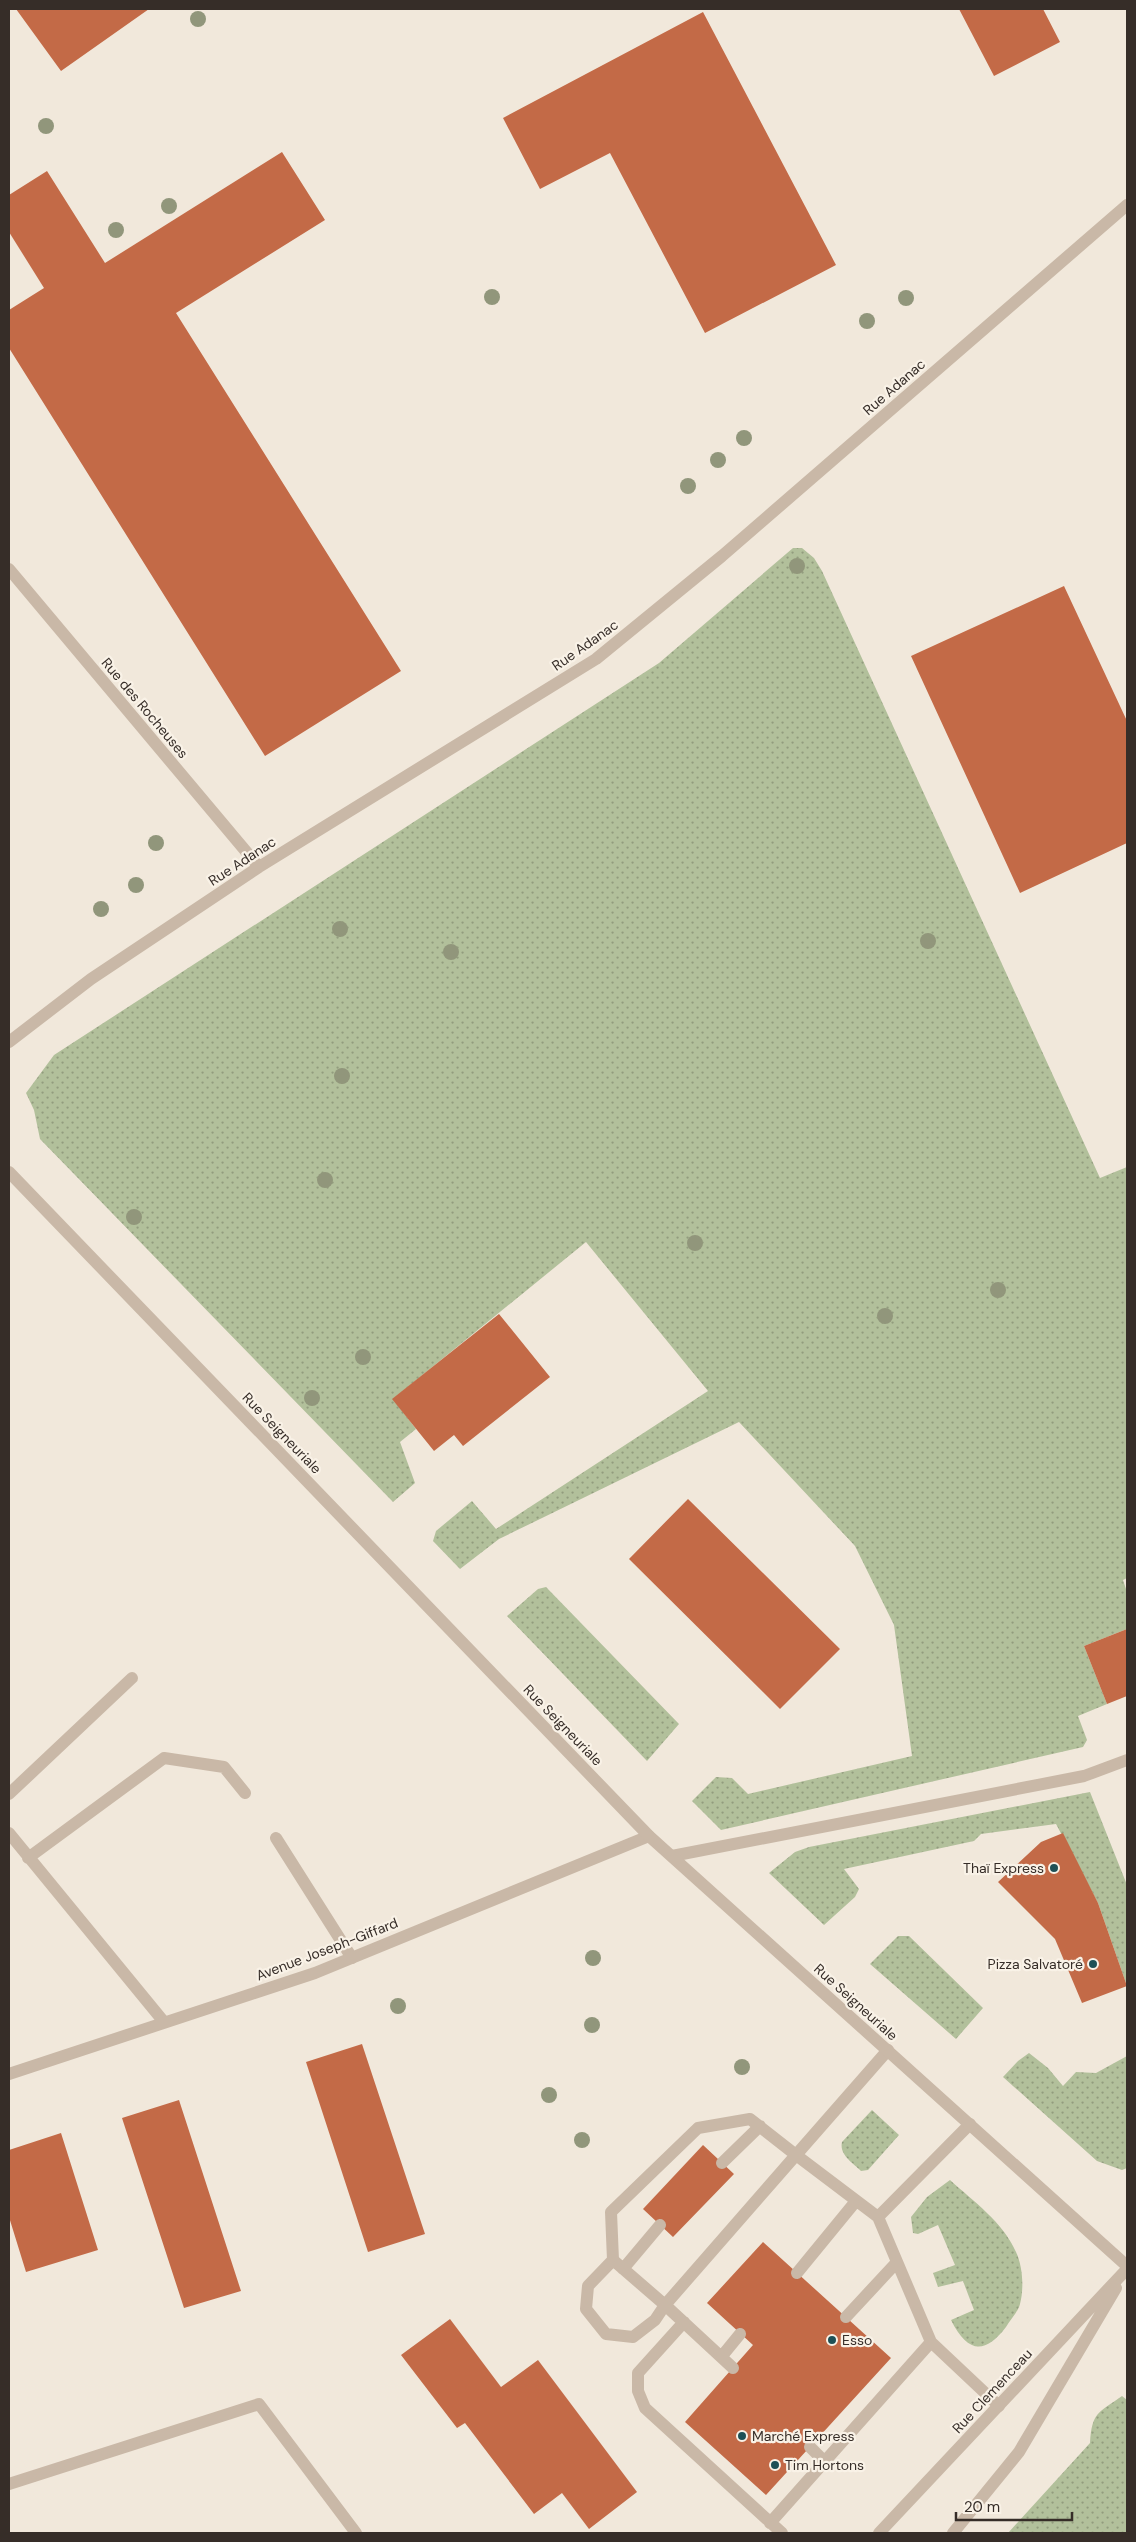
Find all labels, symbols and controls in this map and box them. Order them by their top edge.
street label: Rue Adanac [859,355,929,419]
street label: Rue Adanac [548,616,622,674]
street label: Rue des Rocheuses [98,654,192,762]
street label: Rue Adanac [205,832,279,890]
street label: Rue Seigneuriale [239,1388,325,1478]
street label: Rue Seigneuriale [520,1680,606,1770]
place label: Thaï Express [963,1859,1044,1877]
marker: Thaï Express [1048,1862,1060,1874]
street label: Avenue Joseph-Giffard [254,1914,400,1984]
place label: Pizza Salvatoré [988,1955,1083,1973]
marker: Pizza Salvatoré [1087,1958,1099,1970]
street label: Rue Seigneuriale [810,1960,902,2044]
place label: Esso [842,2331,872,2349]
marker: Esso [826,2334,838,2346]
street label: Rue Clemenceau [948,2345,1036,2437]
place label: Marché Express [752,2427,855,2445]
marker: Marché Express [736,2430,748,2442]
place label: Tim Hortons [785,2456,864,2474]
marker: Tim Hortons [769,2459,781,2471]
scale bar [956,2490,1072,2522]
text: 20 m [964,2497,1000,2517]

